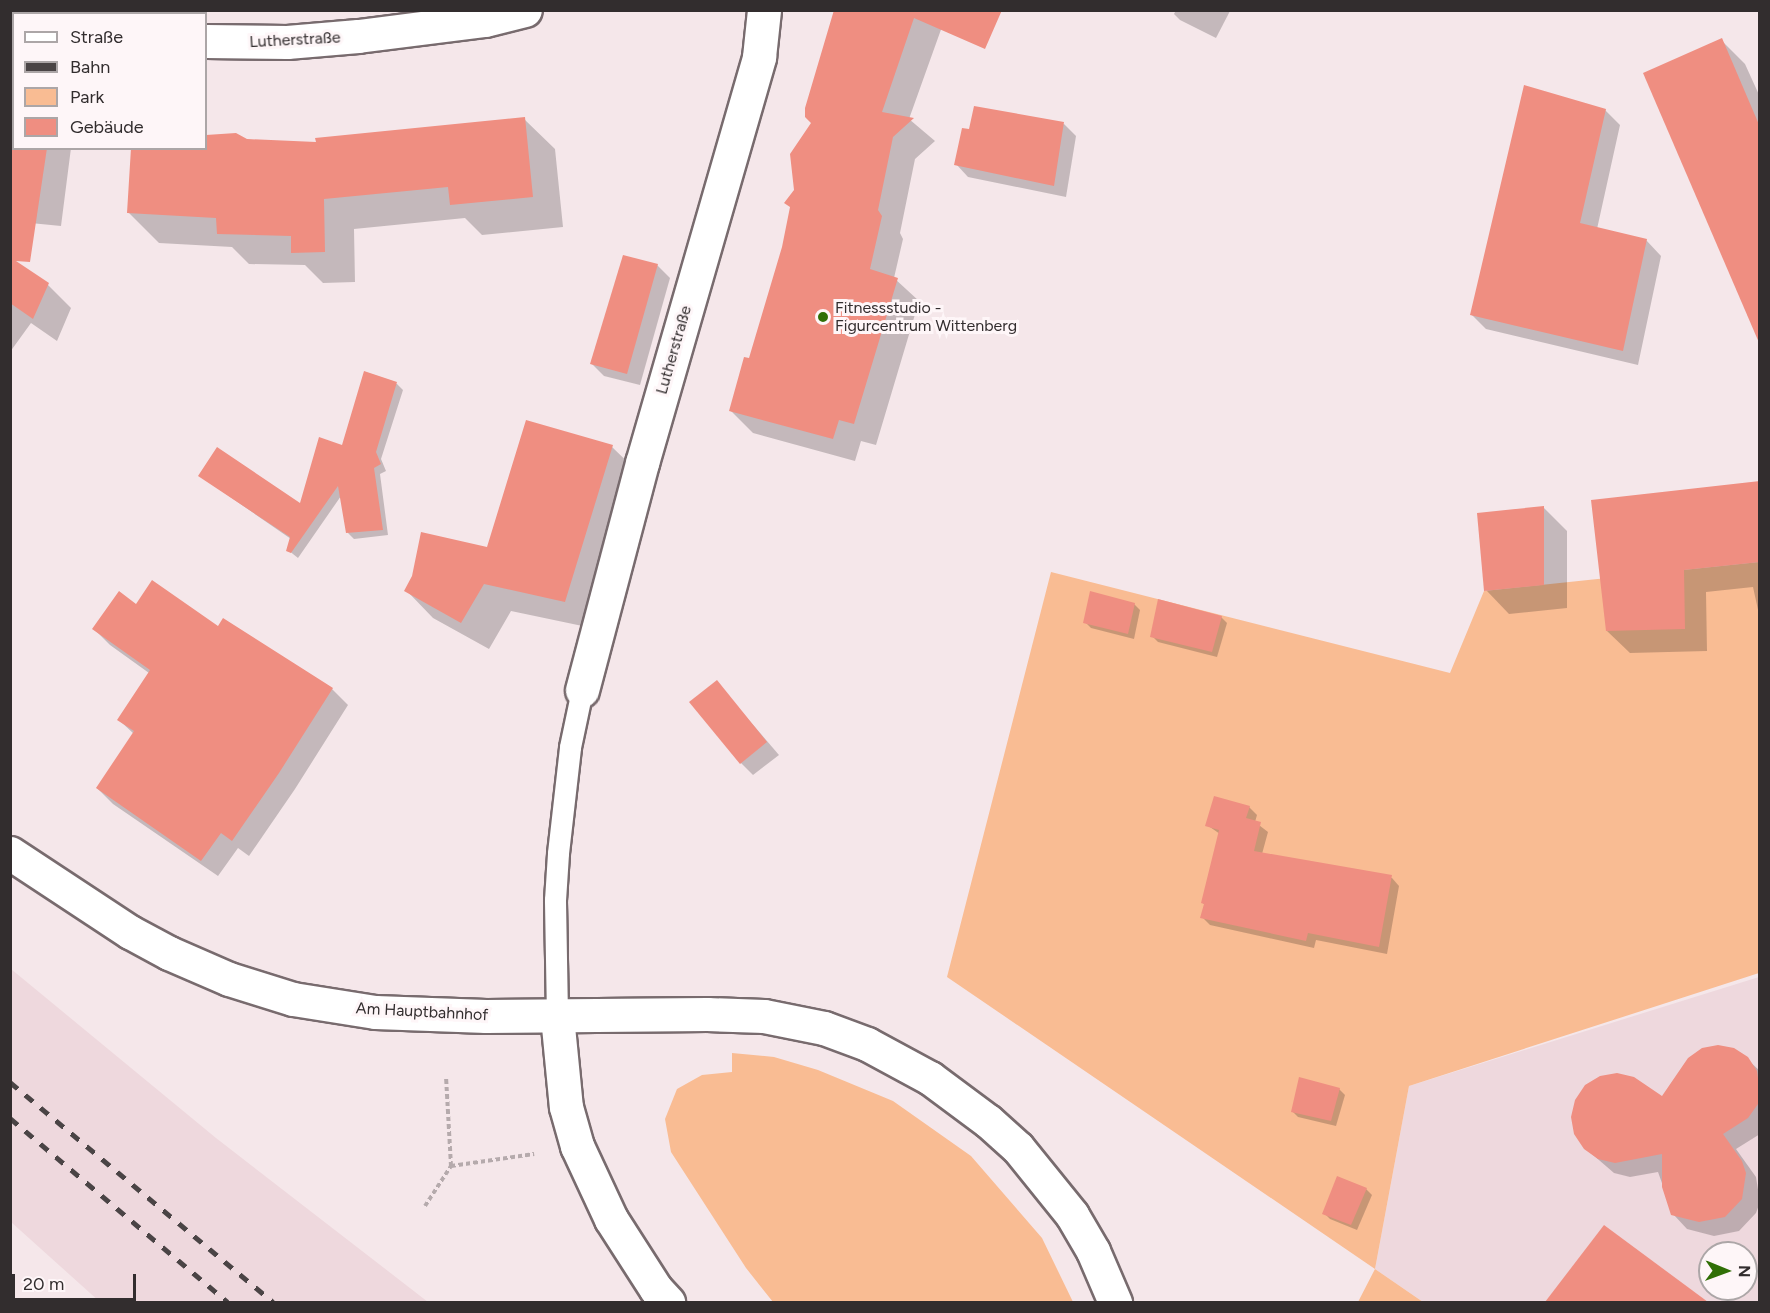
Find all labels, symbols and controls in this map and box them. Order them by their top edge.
legend [12,12,207,150]
text: Straße [70,26,123,48]
street label: Lutherstraße [249,28,341,52]
text: Bahn [70,56,110,78]
text: Park [70,86,104,108]
text: Gebäude [70,116,144,138]
place label: Fitnessstudio - Figurcentrum Wittenberg [835,298,1017,336]
street label: Lutherstraße [652,304,696,396]
marker: Fitnessstudio - Figurcentrum Wittenberg [816,310,830,324]
street label: Am Hauptbahnhof [355,999,489,1025]
north arrow [1698,1241,1758,1301]
scale bar [15,1262,140,1300]
text: N [1735,1265,1754,1278]
text: 20 m [23,1273,64,1295]

